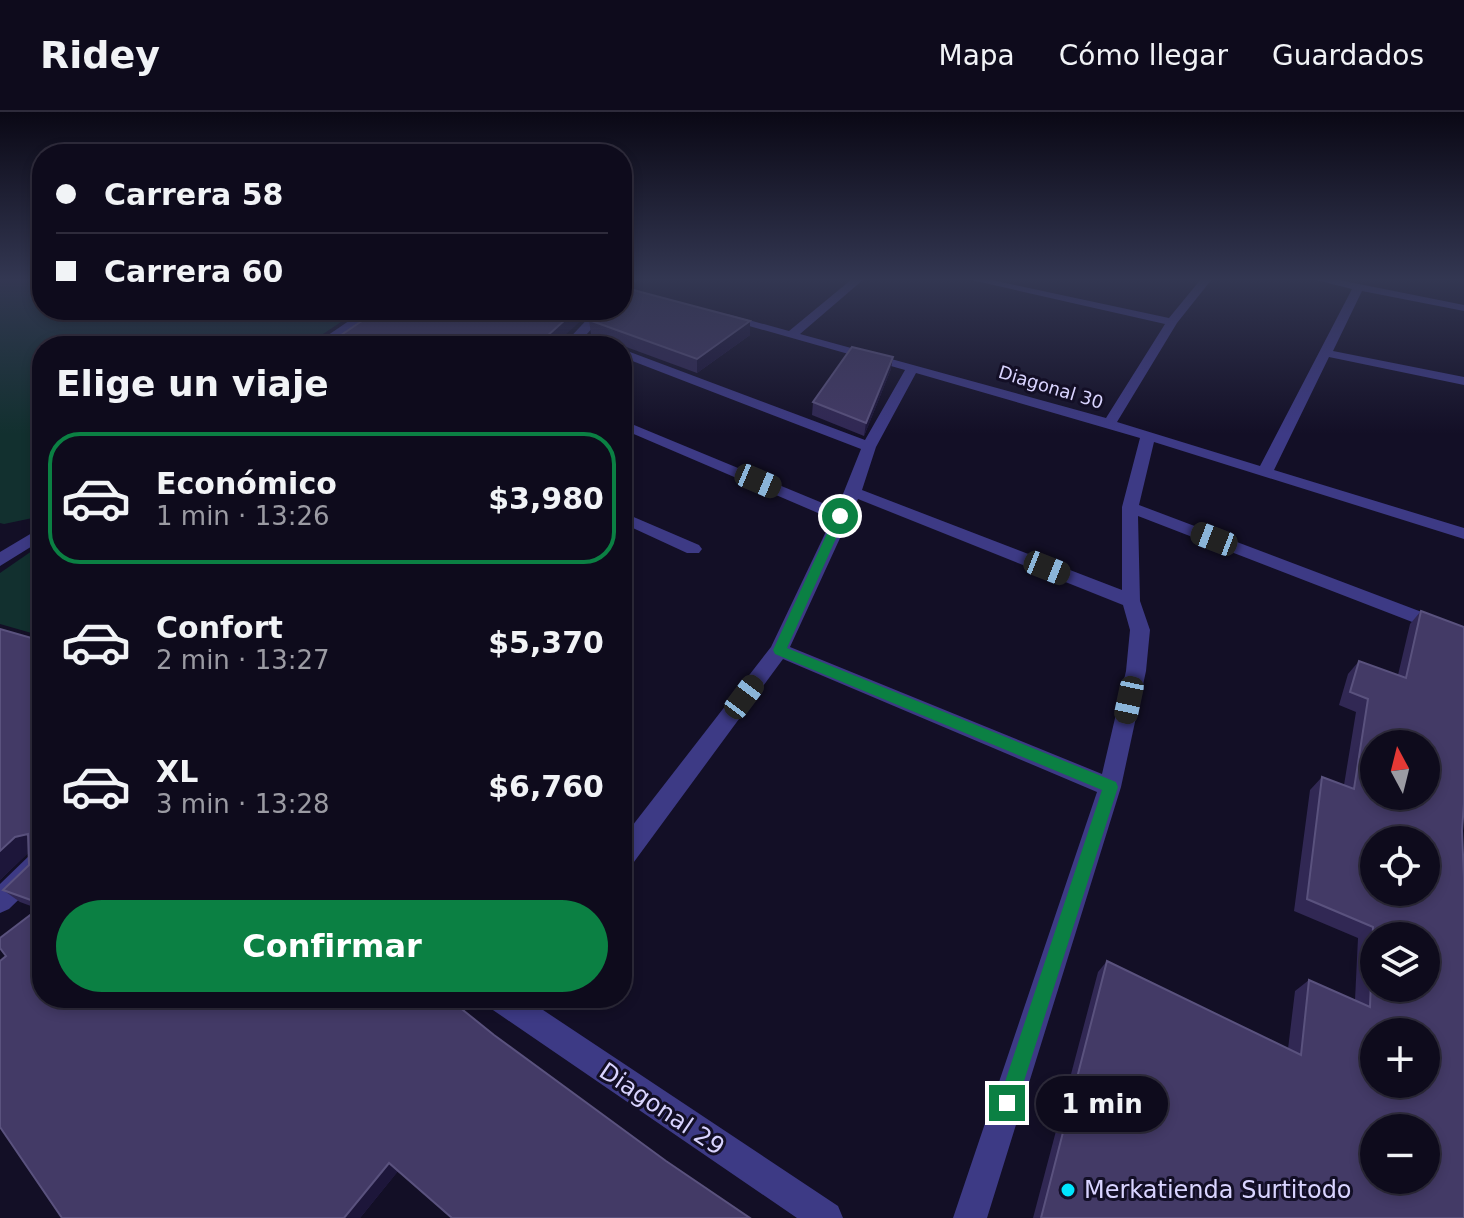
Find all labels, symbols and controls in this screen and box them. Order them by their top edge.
text: Ridey [40,33,160,77]
text: Mapa [938,39,1015,72]
text: Cómo llegar [1059,39,1228,72]
text: Guardados [1272,39,1424,72]
text: Carrera 58 [104,177,283,212]
text: Carrera 60 [104,254,283,289]
street label: Diagonal 30 [996,361,1106,413]
text: Elige un viaje [56,363,329,404]
car [731,461,785,501]
icon: car [60,462,132,534]
text: Económico [156,466,337,501]
text: $3,980 [488,481,604,516]
route start [822,498,858,534]
text: 1 min · 13:26 [156,501,330,531]
car [1187,519,1241,559]
car [1020,548,1074,588]
icon: car [60,606,132,678]
text: Confort [156,610,283,645]
text: $5,370 [488,625,604,660]
text: 2 min · 13:27 [156,645,330,675]
car [720,671,768,723]
car [1112,674,1146,726]
north arrow [1360,730,1440,810]
map controls [1360,730,1440,1194]
icon: car [60,750,132,822]
text: XL [156,754,198,789]
text: $6,760 [488,769,604,804]
text: 3 min · 13:28 [156,789,330,819]
button: locate [1360,826,1440,906]
button: Confirmar [56,900,608,992]
button: layers [1360,922,1440,1002]
button: + [1360,1018,1440,1098]
street label: Diagonal 29 [594,1057,730,1161]
callout: 1 min [1035,1075,1167,1131]
route end [989,1085,1025,1121]
text: 1 min [1061,1089,1143,1119]
button: − [1360,1114,1440,1194]
place label: Merkatienda Surtitodo [1084,1176,1352,1204]
marker: Merkatienda Surtitodo [1059,1181,1077,1199]

